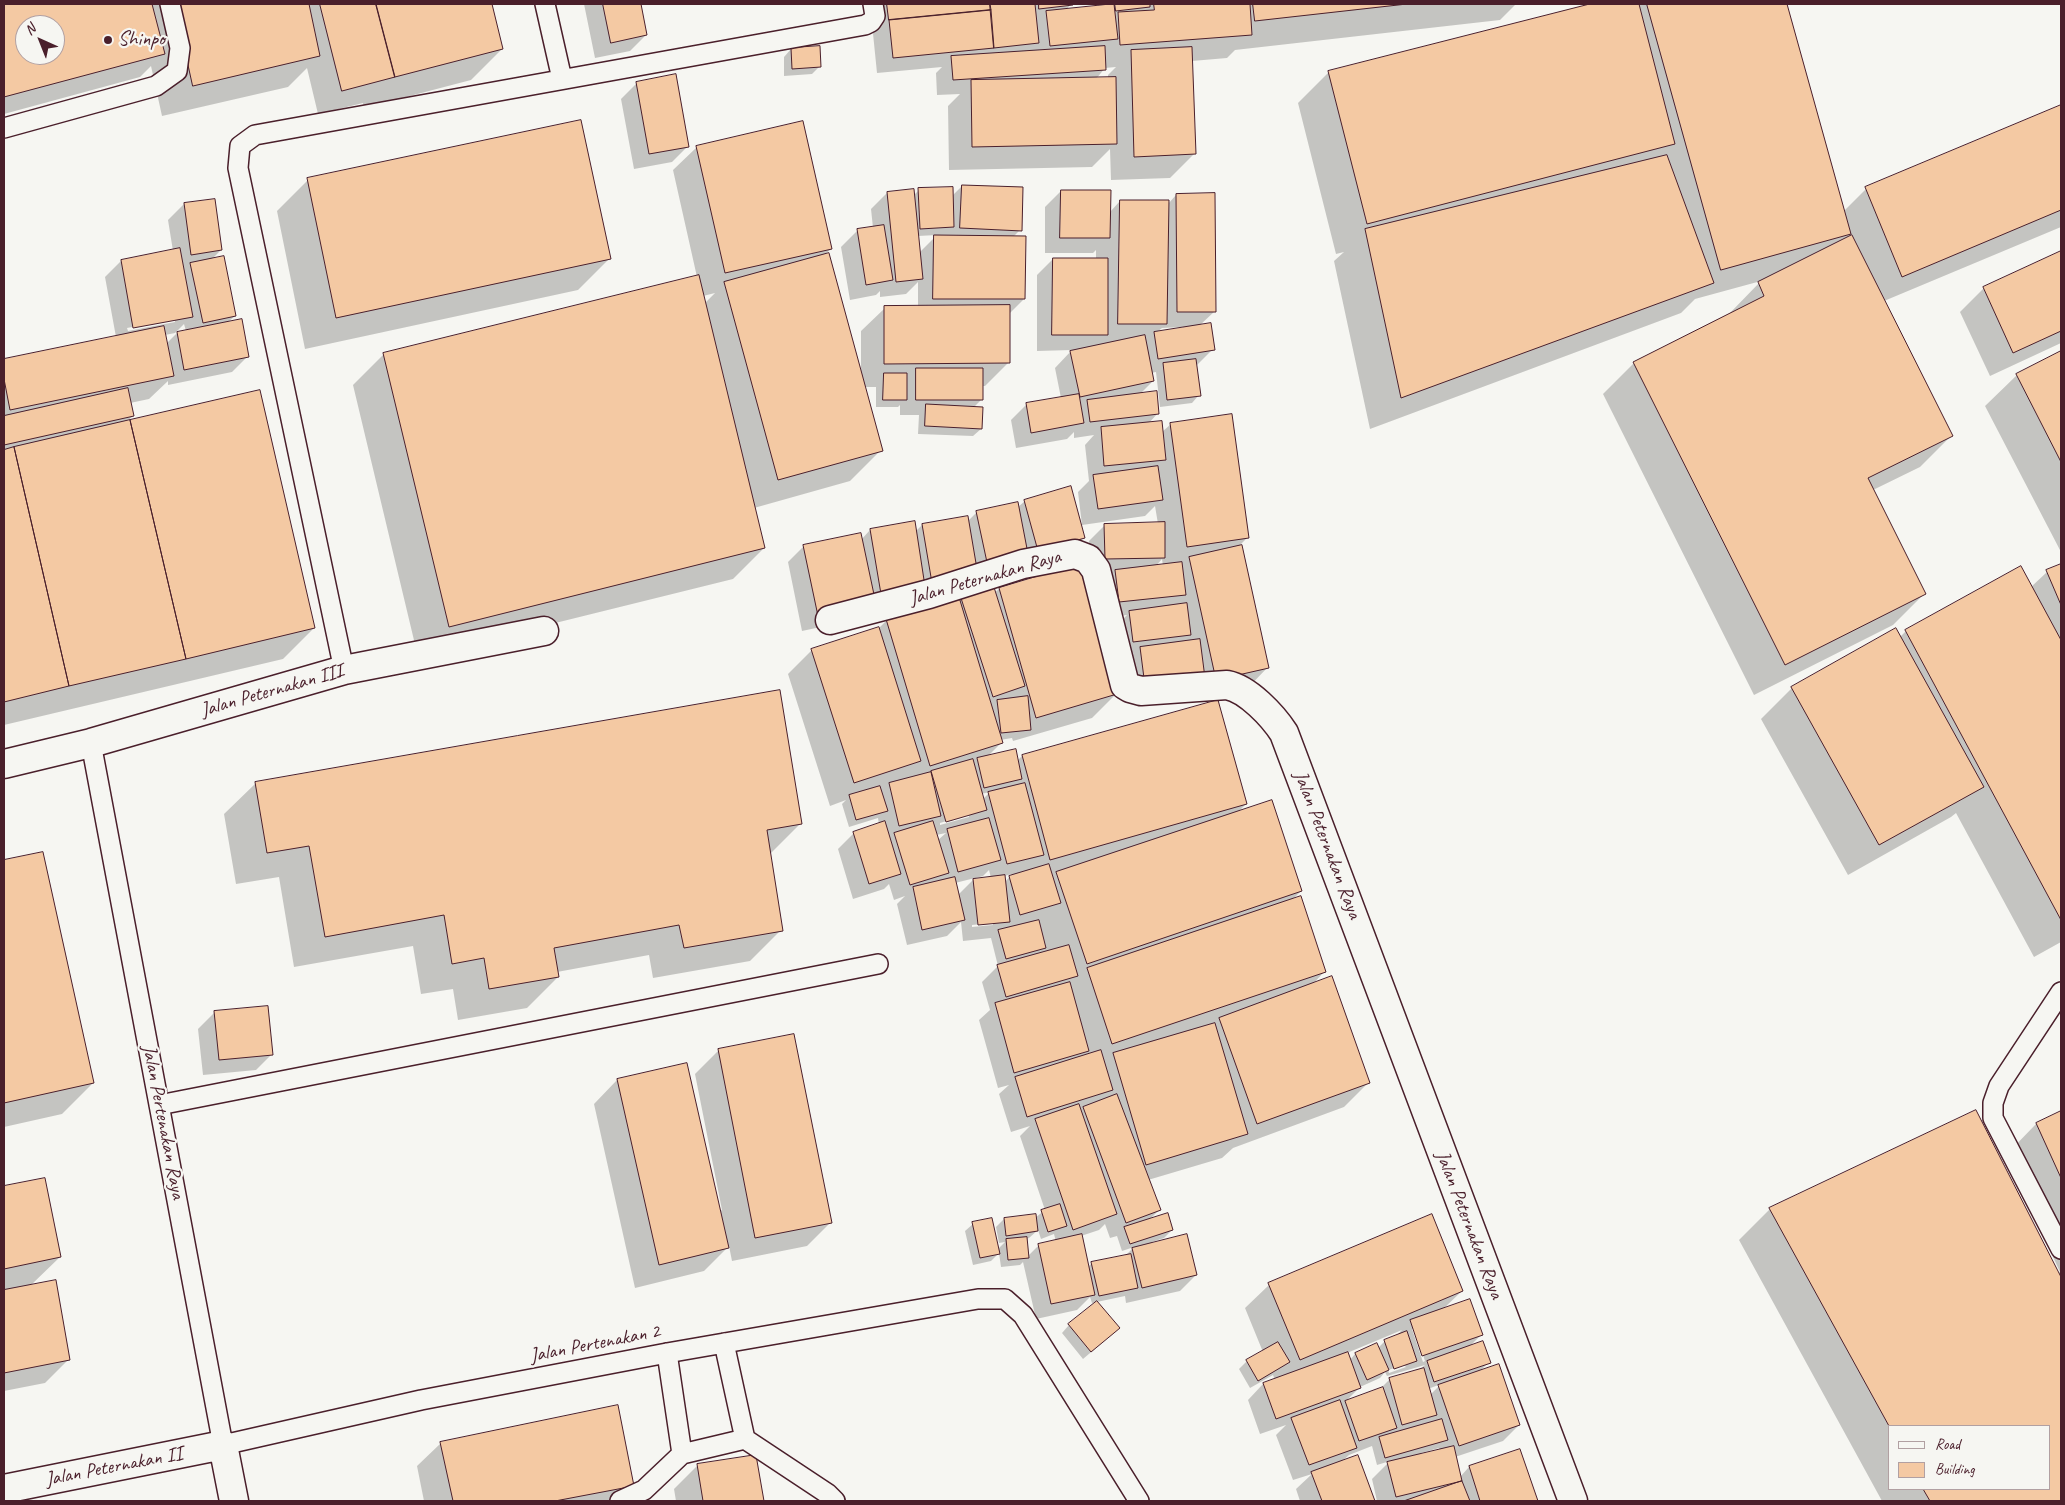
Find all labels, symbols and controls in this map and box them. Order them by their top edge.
north arrow [15,15,65,65]
text: N [21,20,39,39]
place label: Shinpo [118,28,165,52]
marker: Shinpo [102,34,114,46]
street label: Jalan Peternakan Raya [907,545,1063,611]
street label: Jalan Peternakan III [198,659,346,723]
street label: Jalan Peternakan Raya [1288,768,1366,922]
street label: Jalan Pertenakan Raya [136,1043,190,1201]
street label: Jalan Peternakan Raya [1430,1148,1508,1302]
street label: Jalan Pertenakan 2 [528,1320,662,1368]
legend [1888,1425,2050,1490]
text: Road [1935,1435,1960,1454]
street label: Jalan Peternakan II [43,1442,185,1492]
text: Building [1935,1460,1974,1479]

